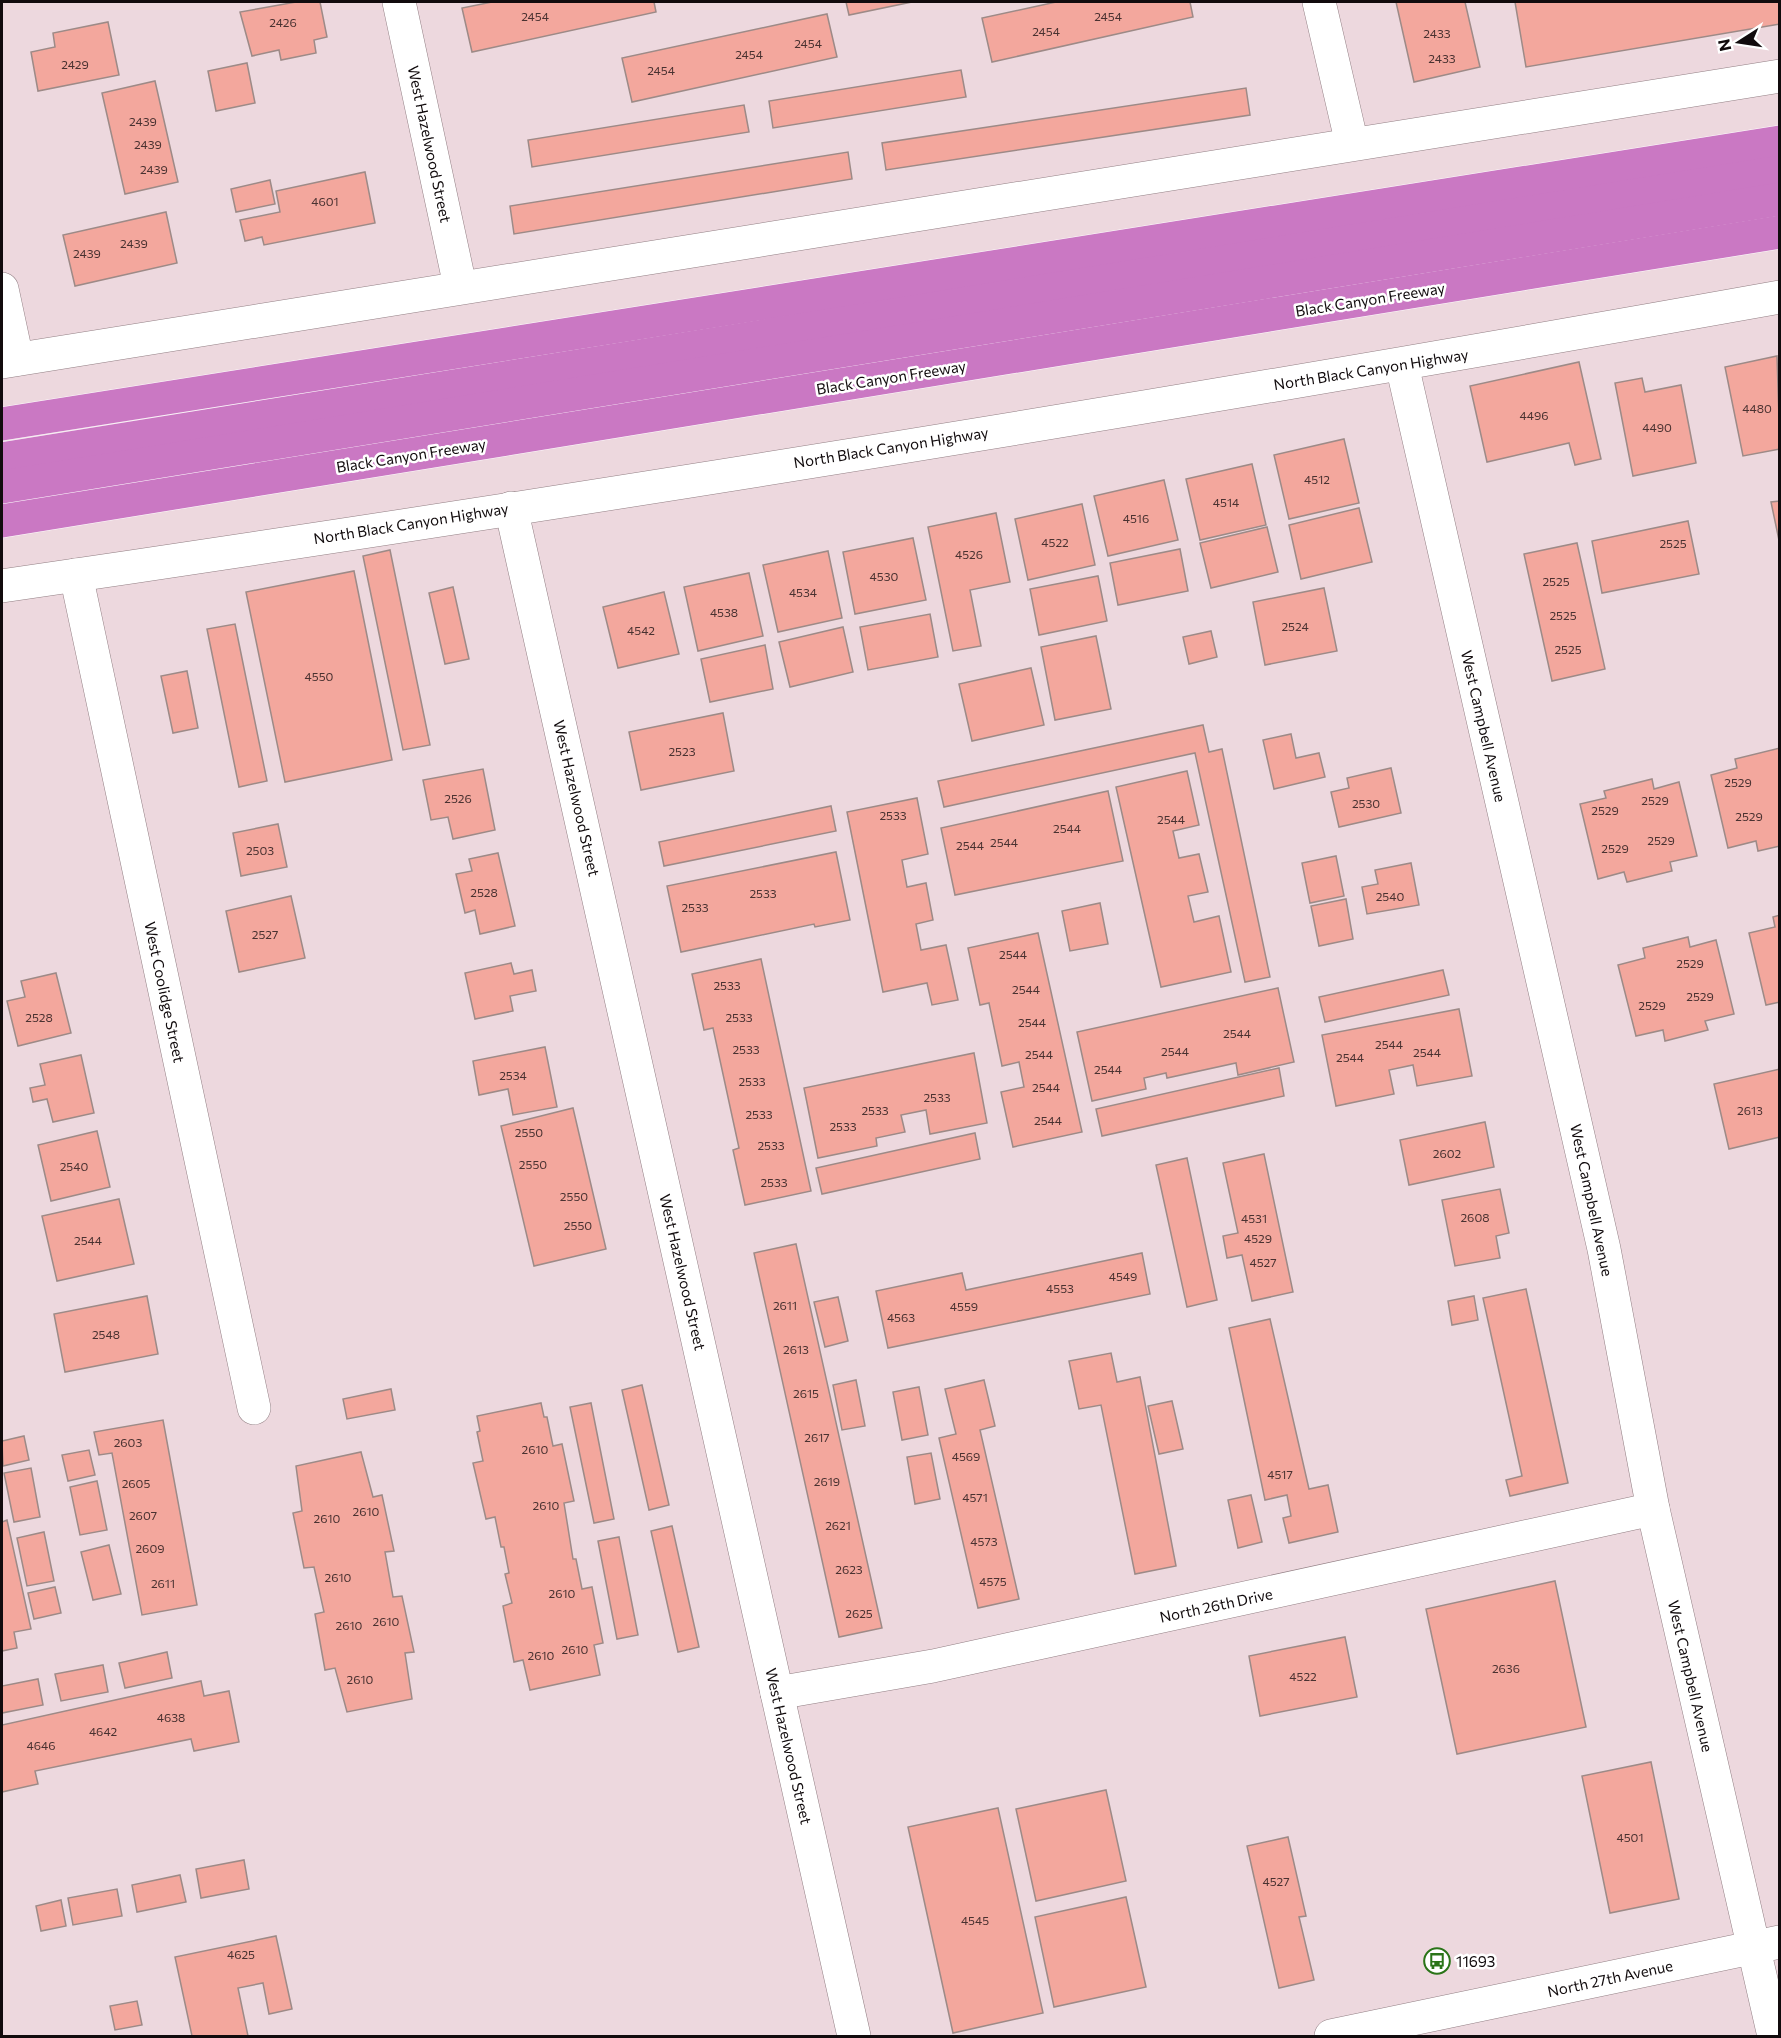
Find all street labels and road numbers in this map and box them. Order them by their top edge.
street label: West Hazelwood Street [405,64,455,224]
street label: Black Canyon Freeway [1294,278,1446,320]
street label: North Black Canyon Highway [1272,345,1470,393]
street label: Black Canyon Freeway [815,356,967,398]
street label: North Black Canyon Highway [792,423,990,471]
street label: Black Canyon Freeway [335,434,487,476]
street label: North Black Canyon Highway [312,499,510,547]
street label: West Campbell Avenue [1458,648,1510,804]
street label: West Hazelwood Street [550,718,604,878]
street label: West Coolidge Street [141,920,189,1064]
street label: West Campbell Avenue [1567,1122,1617,1278]
street label: West Hazelwood Street [656,1192,710,1352]
street label: North 26th Drive [1158,1584,1274,1626]
street label: West Campbell Avenue [1665,1598,1717,1754]
street label: West Hazelwood Street [762,1666,816,1826]
street label: North 27th Avenue [1546,1956,1674,2000]

